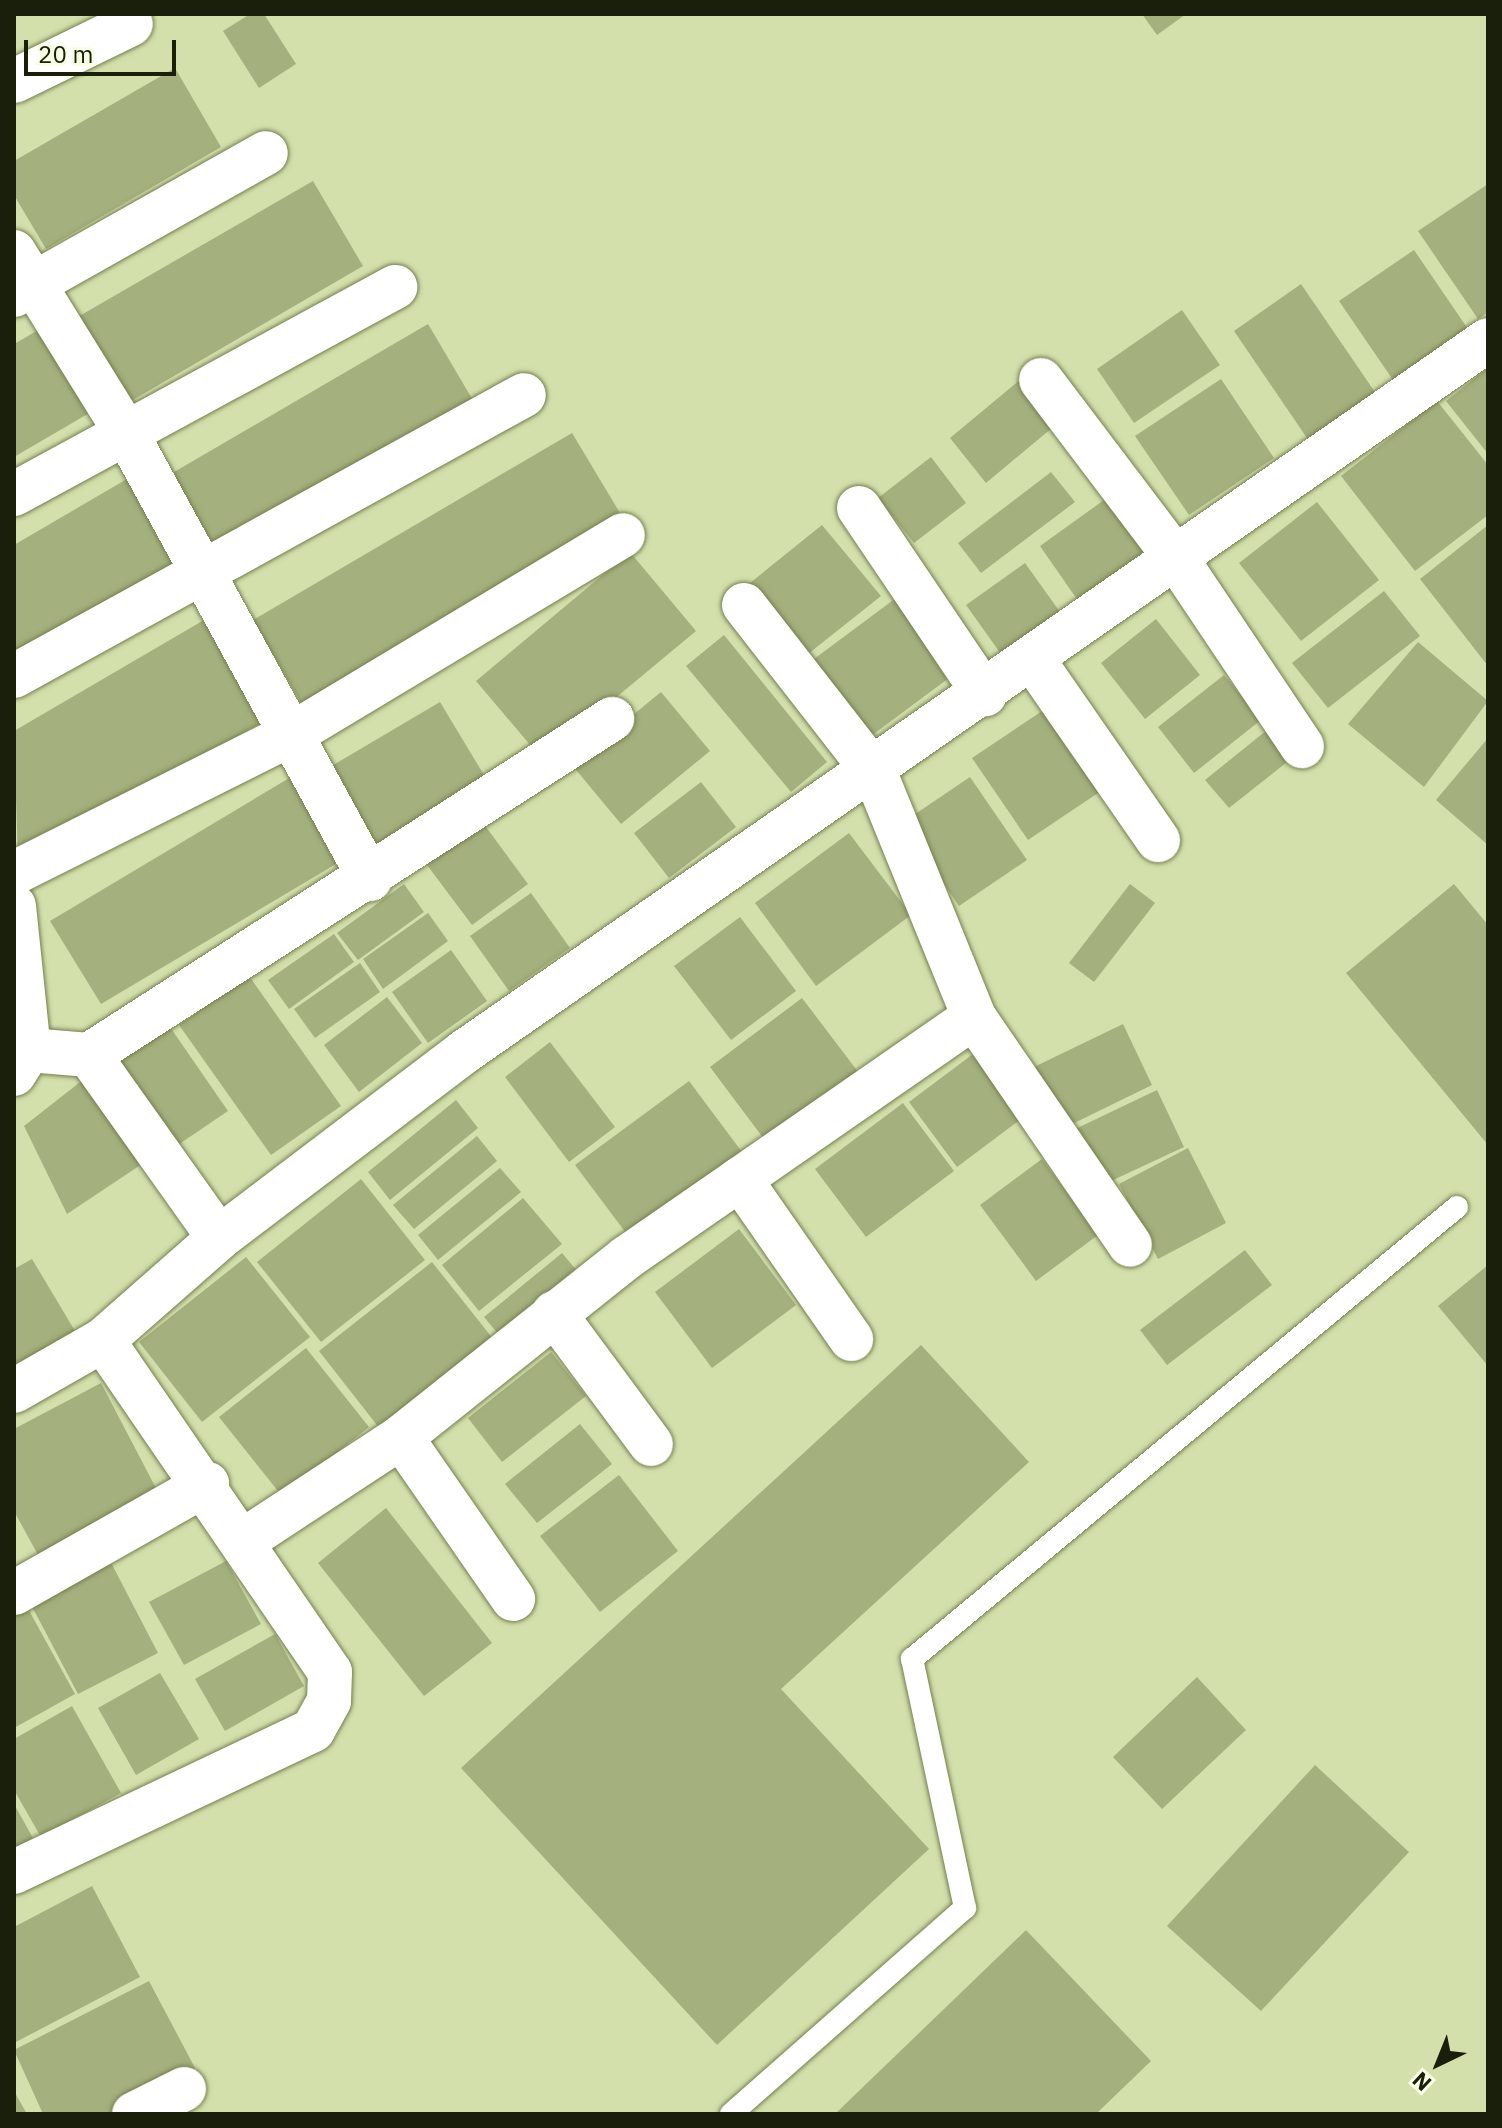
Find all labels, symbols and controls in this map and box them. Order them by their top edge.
scale bar [28,24,180,74]
text: 20 m [38,38,93,70]
north arrow [1398,2024,1478,2104]
text: N [1406,2066,1437,2098]

